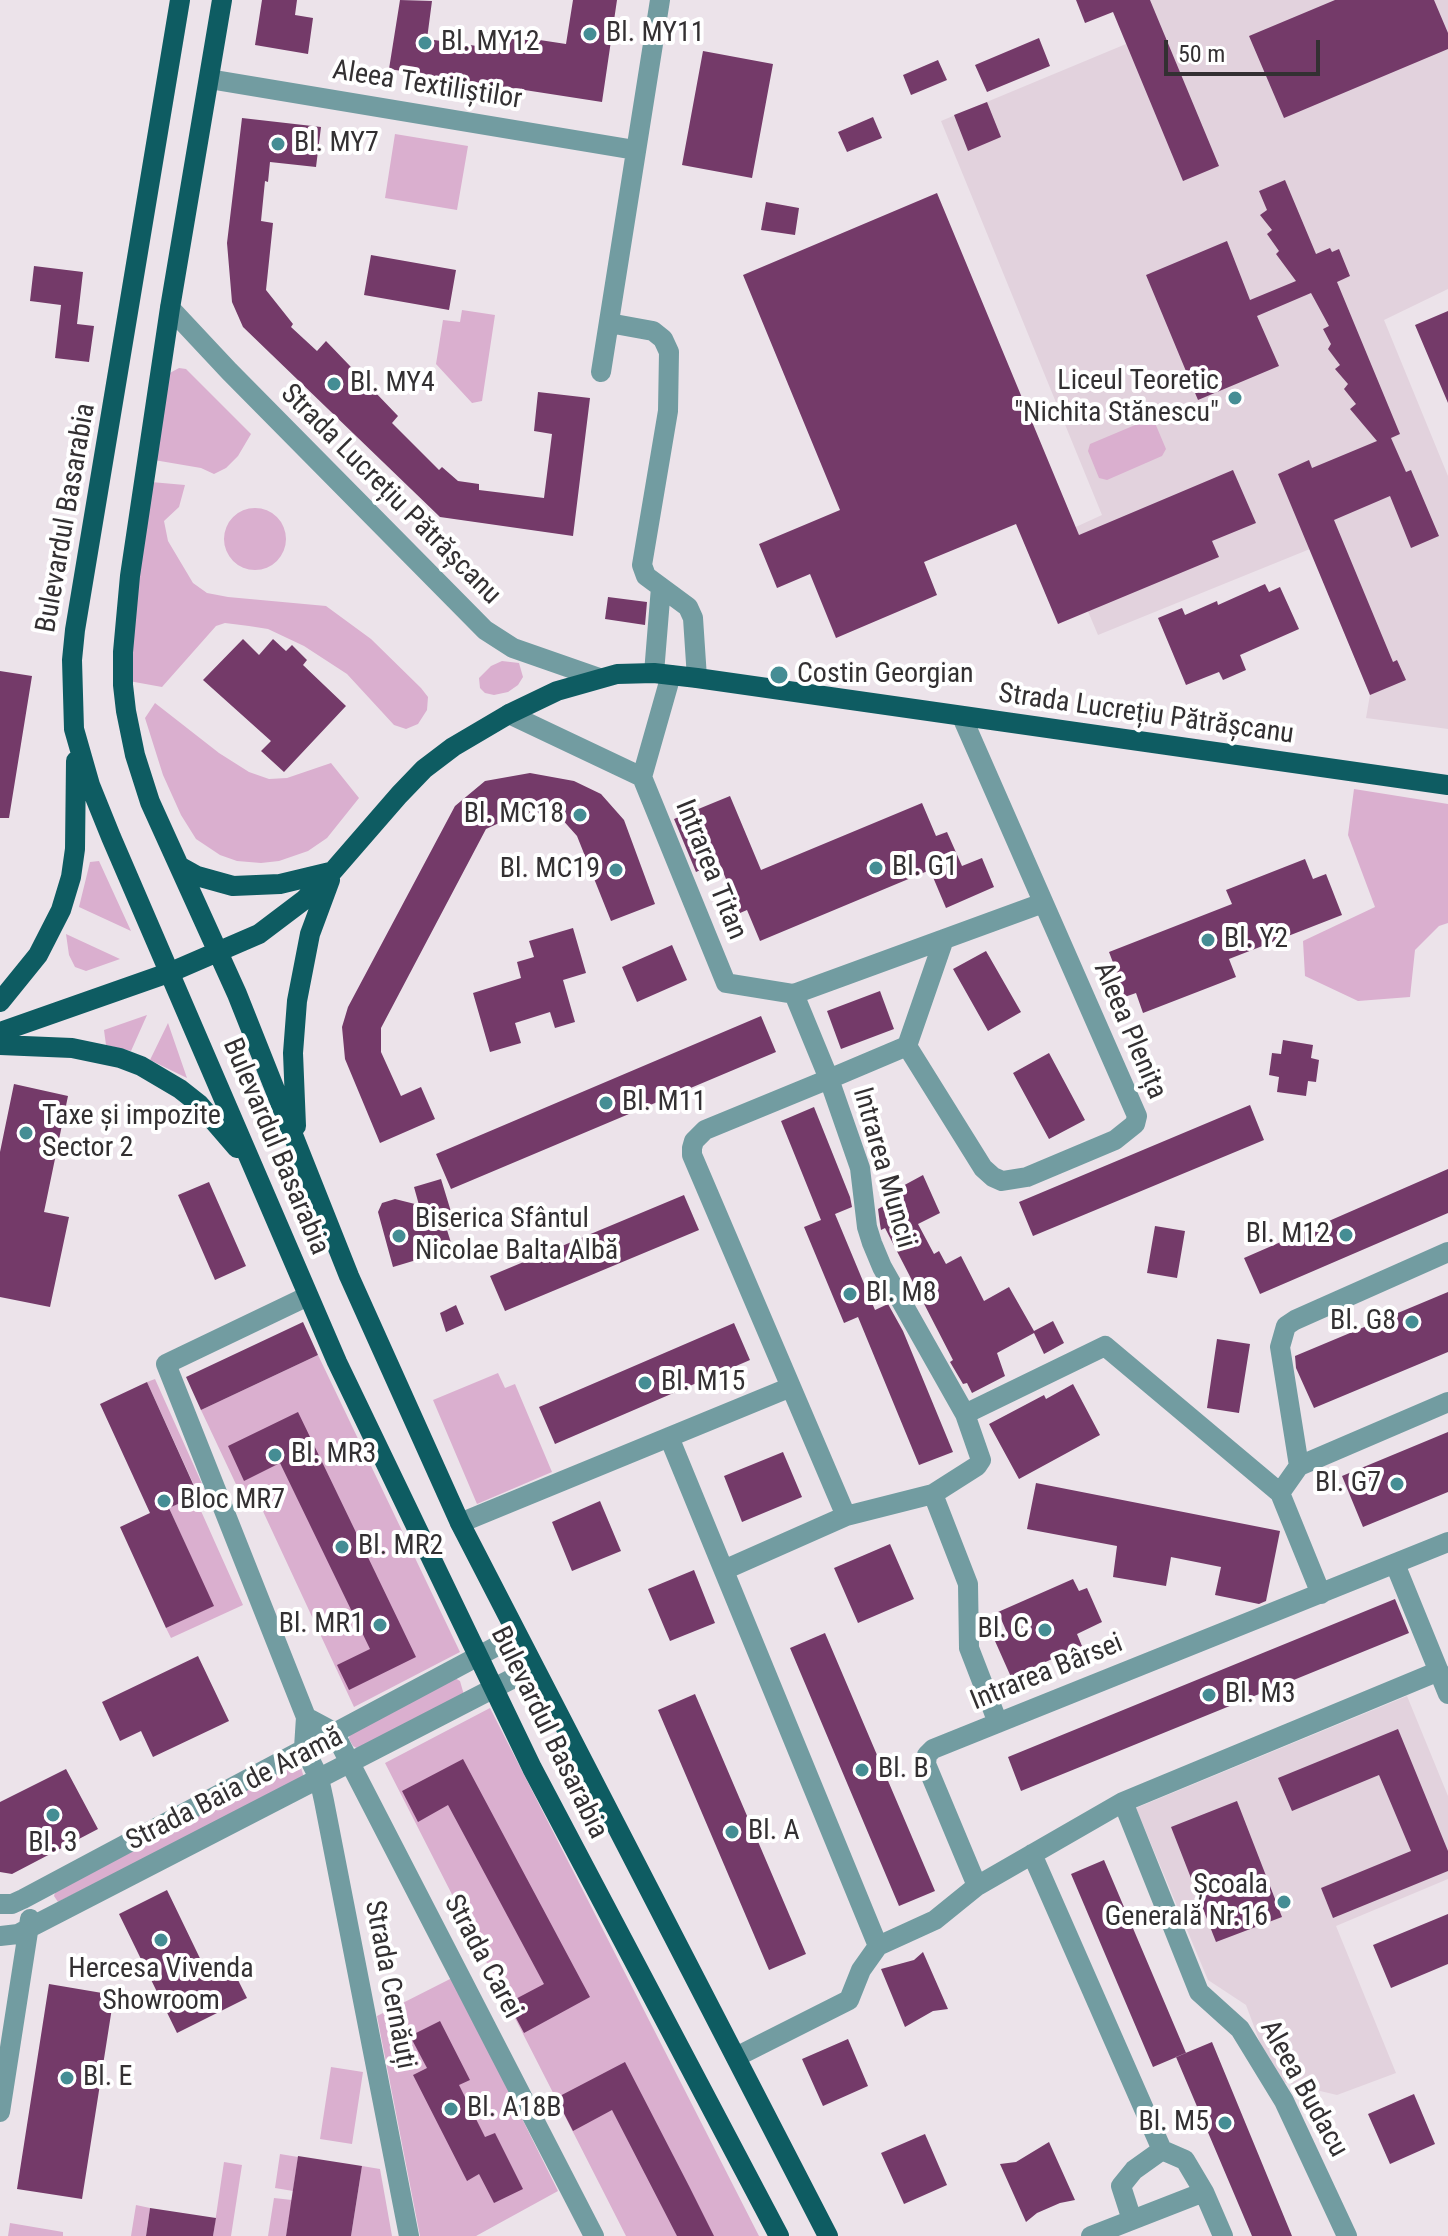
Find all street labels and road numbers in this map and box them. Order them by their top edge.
street label: Aleea Textiliștilor [330,54,524,118]
street label: Strada Lucrețiu Pătrășcanu [273,378,507,612]
street label: Bulevardul Basarabia [30,401,104,635]
street label: Strada Lucrețiu Pătrășcanu [996,678,1296,752]
street label: Intrarea Titan [667,795,753,945]
street label: Aleea Plenița [1085,958,1173,1104]
street label: Bulevardul Basarabia [214,1034,336,1260]
street label: Intrarea Muncii [844,1084,922,1252]
street label: Bulevardul Basarabia [482,1621,614,1845]
street label: Intrarea Bârsei [966,1627,1128,1719]
street label: Strada Baia de Aramă [121,1721,349,1859]
street label: Strada Carei [435,1889,529,2025]
street label: Strada Cernăuți [356,1898,422,2072]
street label: Aleea Budacu [1252,2015,1354,2163]

